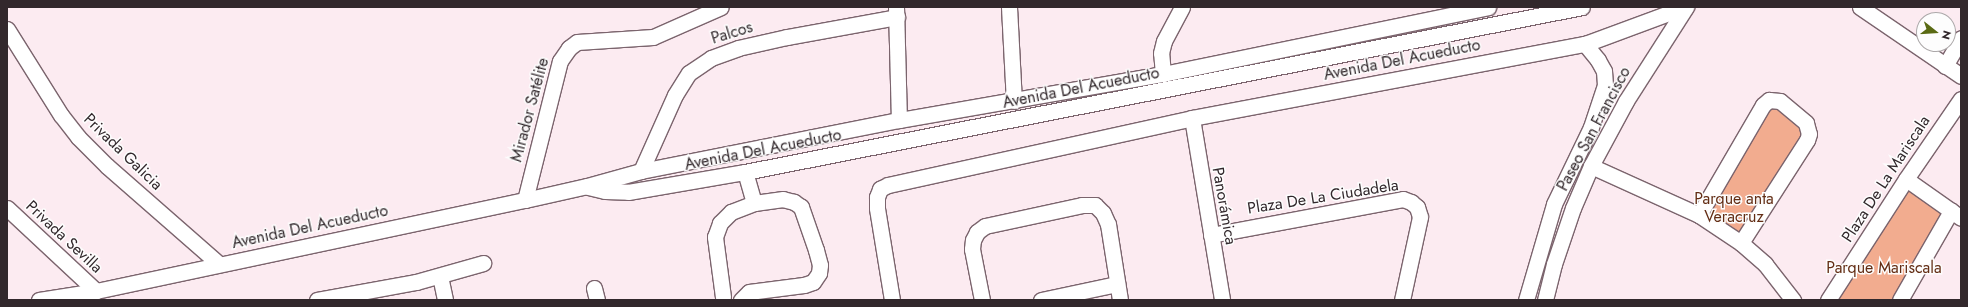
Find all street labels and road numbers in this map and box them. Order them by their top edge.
street label: Palcos [709,18,755,48]
street label: Avenida Del Acueducto [1322,35,1482,85]
street label: Mirador Satélite [507,56,553,164]
street label: Avenida Del Acueducto [1001,63,1161,113]
street label: Paseo San Francisco [1553,64,1635,194]
street label: Privada Galicia [80,110,166,194]
street label: Plaza De La Mariscala [1838,112,1934,246]
street label: Avenida Del Acueducto [683,125,843,175]
street label: Panorámica [1208,166,1240,246]
street label: Plaza De La Ciudadela [1246,176,1400,218]
street label: Privada Sevilla [22,197,106,277]
street label: Avenida Del Acueducto [230,201,390,253]

